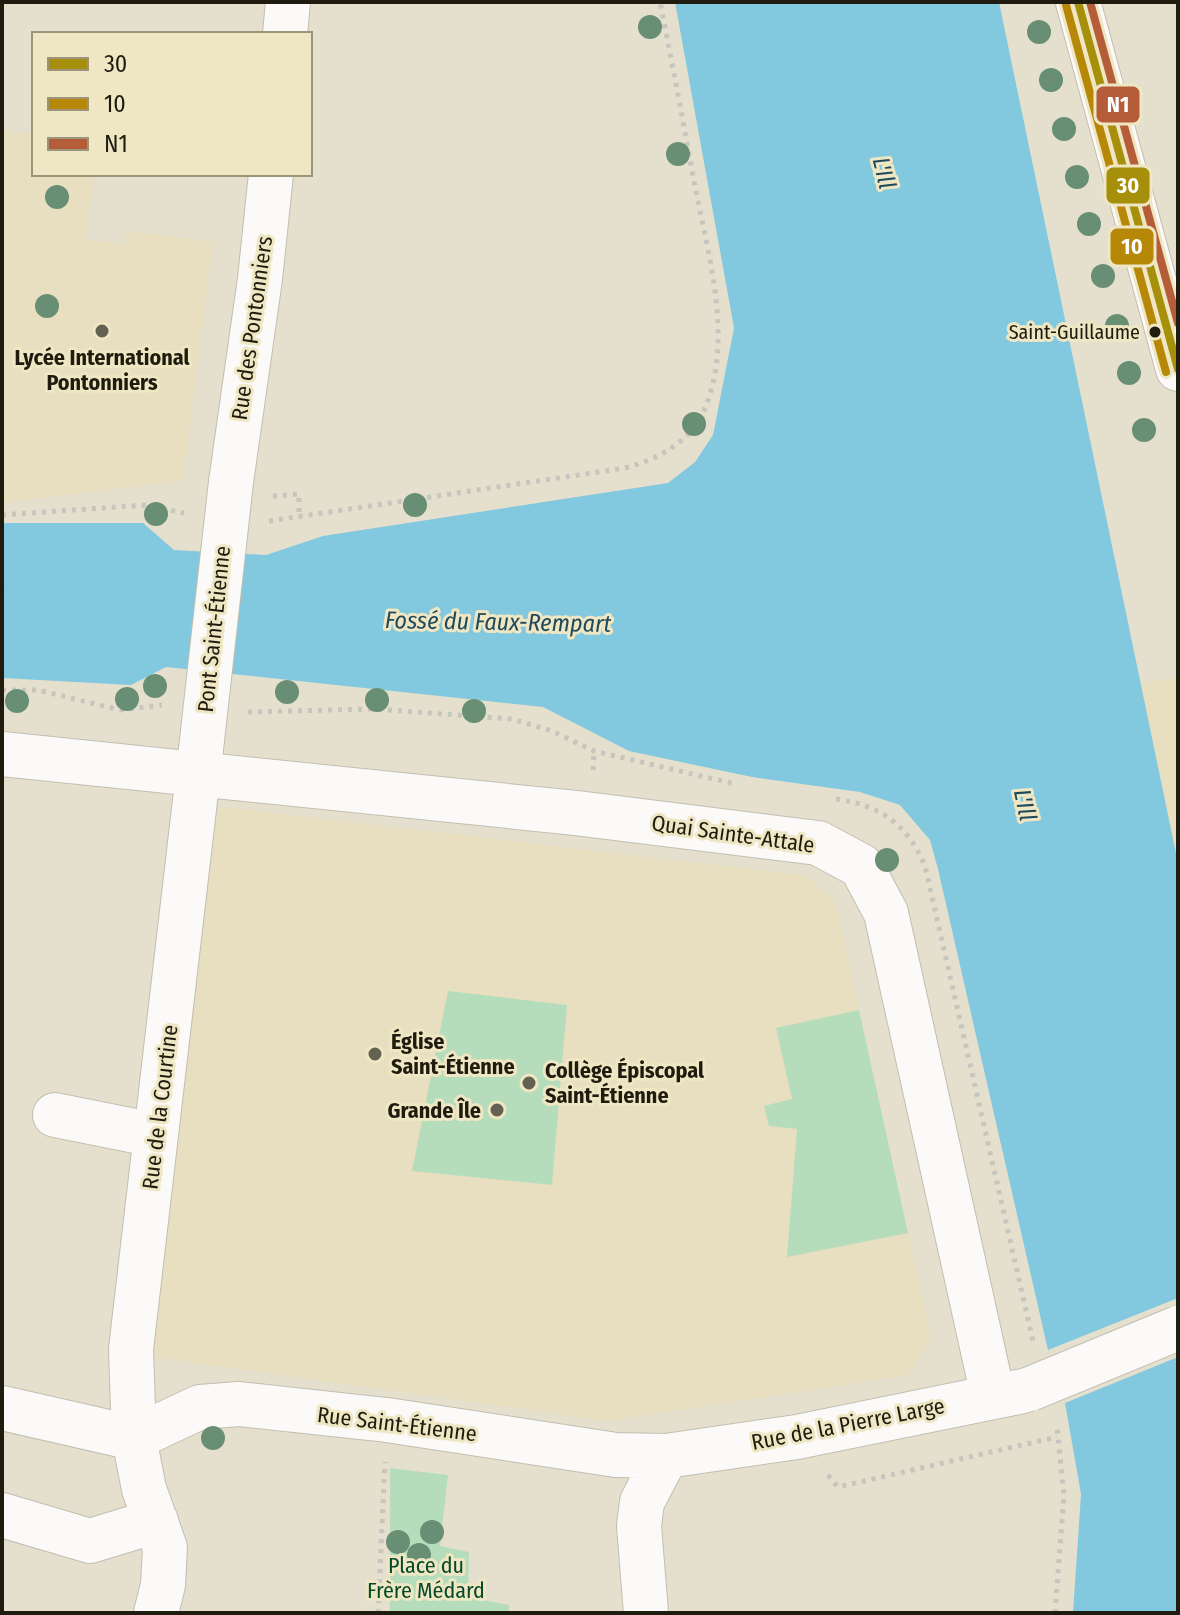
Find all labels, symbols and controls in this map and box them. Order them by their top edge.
legend [32,32,312,176]
text: 30 [104,50,127,78]
line badge: N1 [1095,85,1141,124]
text: 10 [104,90,126,118]
text: N1 [1107,91,1129,118]
text: N1 [104,130,128,158]
water label: L'Ill [867,154,901,192]
line badge: 30 [1105,166,1151,205]
text: 30 [1116,172,1139,199]
line badge: 10 [1109,227,1155,266]
text: 10 [1121,233,1143,260]
street label: Rue des Pontonniers [226,234,278,422]
place label: Saint-Guillaume [1009,320,1140,344]
marker: Lycée International Pontonniers [93,322,111,340]
marker: Saint-Guillaume [1147,324,1163,340]
place label: Lycée International Pontonniers [15,344,190,396]
street label: Pont Saint-Étienne [192,544,236,714]
water label: Fossé du Faux-Rempart [385,606,612,638]
water label: L'Ill [1008,787,1042,823]
street label: Quai Sainte-Attale [650,809,816,859]
street label: Rue de la Courtine [137,1023,183,1191]
place label: Église Saint-Étienne [391,1028,515,1080]
marker: Église Saint-Étienne [366,1045,384,1063]
place label: Collège Épiscopal Saint-Étienne [545,1057,705,1109]
marker: Collège Épiscopal Saint-Étienne [520,1074,538,1092]
place label: Grande Île [387,1097,481,1124]
marker: Grande Île [488,1101,506,1119]
street label: Rue de la Pierre Large [749,1392,947,1456]
street label: Rue Saint-Étienne [316,1401,478,1447]
park label: Place du Frère Médard [367,1552,485,1604]

